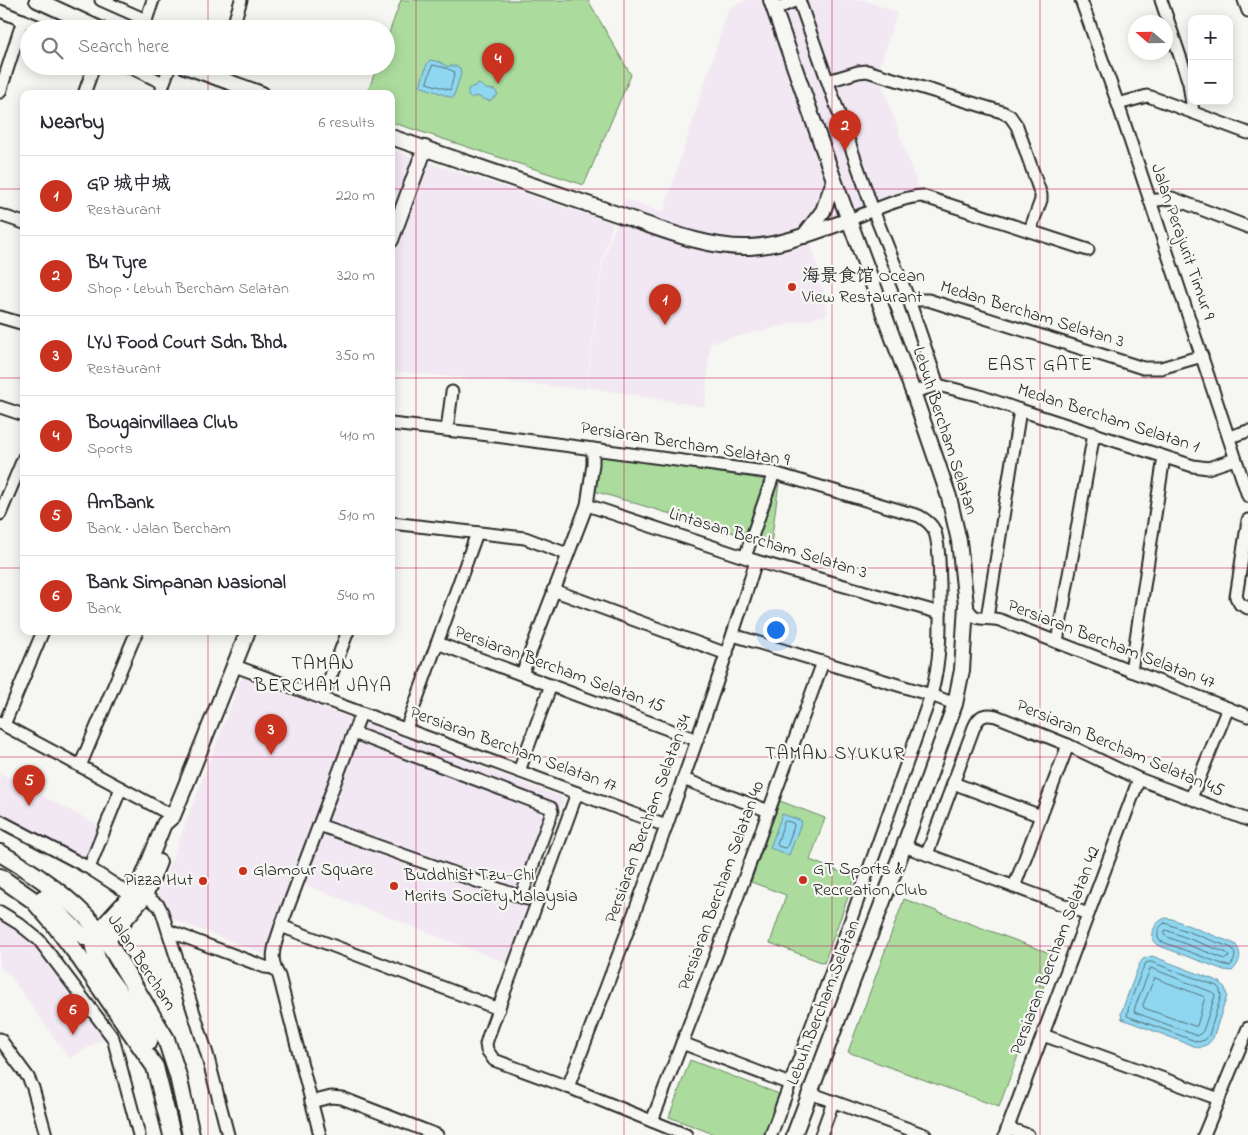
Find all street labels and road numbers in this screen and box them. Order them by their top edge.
street label: Jalan Perajurit Timur 9 [1143,160,1221,324]
street label: Medan Bercham Selatan 3 [937,275,1127,355]
street label: Lebuh Bercham Selatan [905,344,983,518]
street label: Medan Bercham Selatan 1 [1014,377,1203,461]
street label: Persiaran Bercham Selatan 9 [579,416,792,474]
street label: Lintasan Bercham Selatan 3 [666,501,870,587]
street label: Persiaran Bercham Selatan 47 [1003,593,1219,697]
street label: Persiaran Bercham Selatan 15 [450,620,668,720]
street label: Persiaran Bercham Selatan 45 [1012,693,1228,805]
street label: Persiaran Bercham Selatan 17 [406,700,621,800]
street label: Persiaran Bercham Selatan 34 [599,710,699,927]
street label: Persiaran Bercham Selatan 40 [672,778,772,994]
street label: Persiaran Bercham Selatan 42 [1004,843,1108,1059]
street label: Jalan Bercham [100,910,182,1016]
street label: Lebuh Bercham Selatan [781,917,868,1089]

